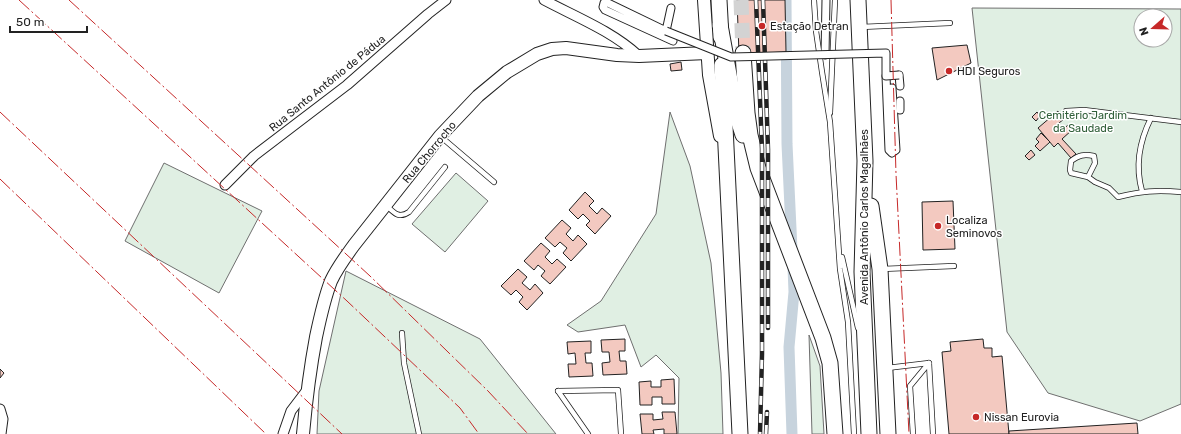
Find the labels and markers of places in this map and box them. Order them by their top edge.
place label: Estação Detran [770,20,849,33]
marker: Estação Detran [757,21,767,31]
place label: HDI Seguros [957,65,1021,78]
marker: HDI Seguros [944,66,954,76]
place label: Localiza Seminovos [946,214,1002,240]
marker: Localiza Seminovos [933,221,943,231]
place label: Nissan Eurovia [984,411,1059,424]
marker: Nissan Eurovia [971,412,981,422]

